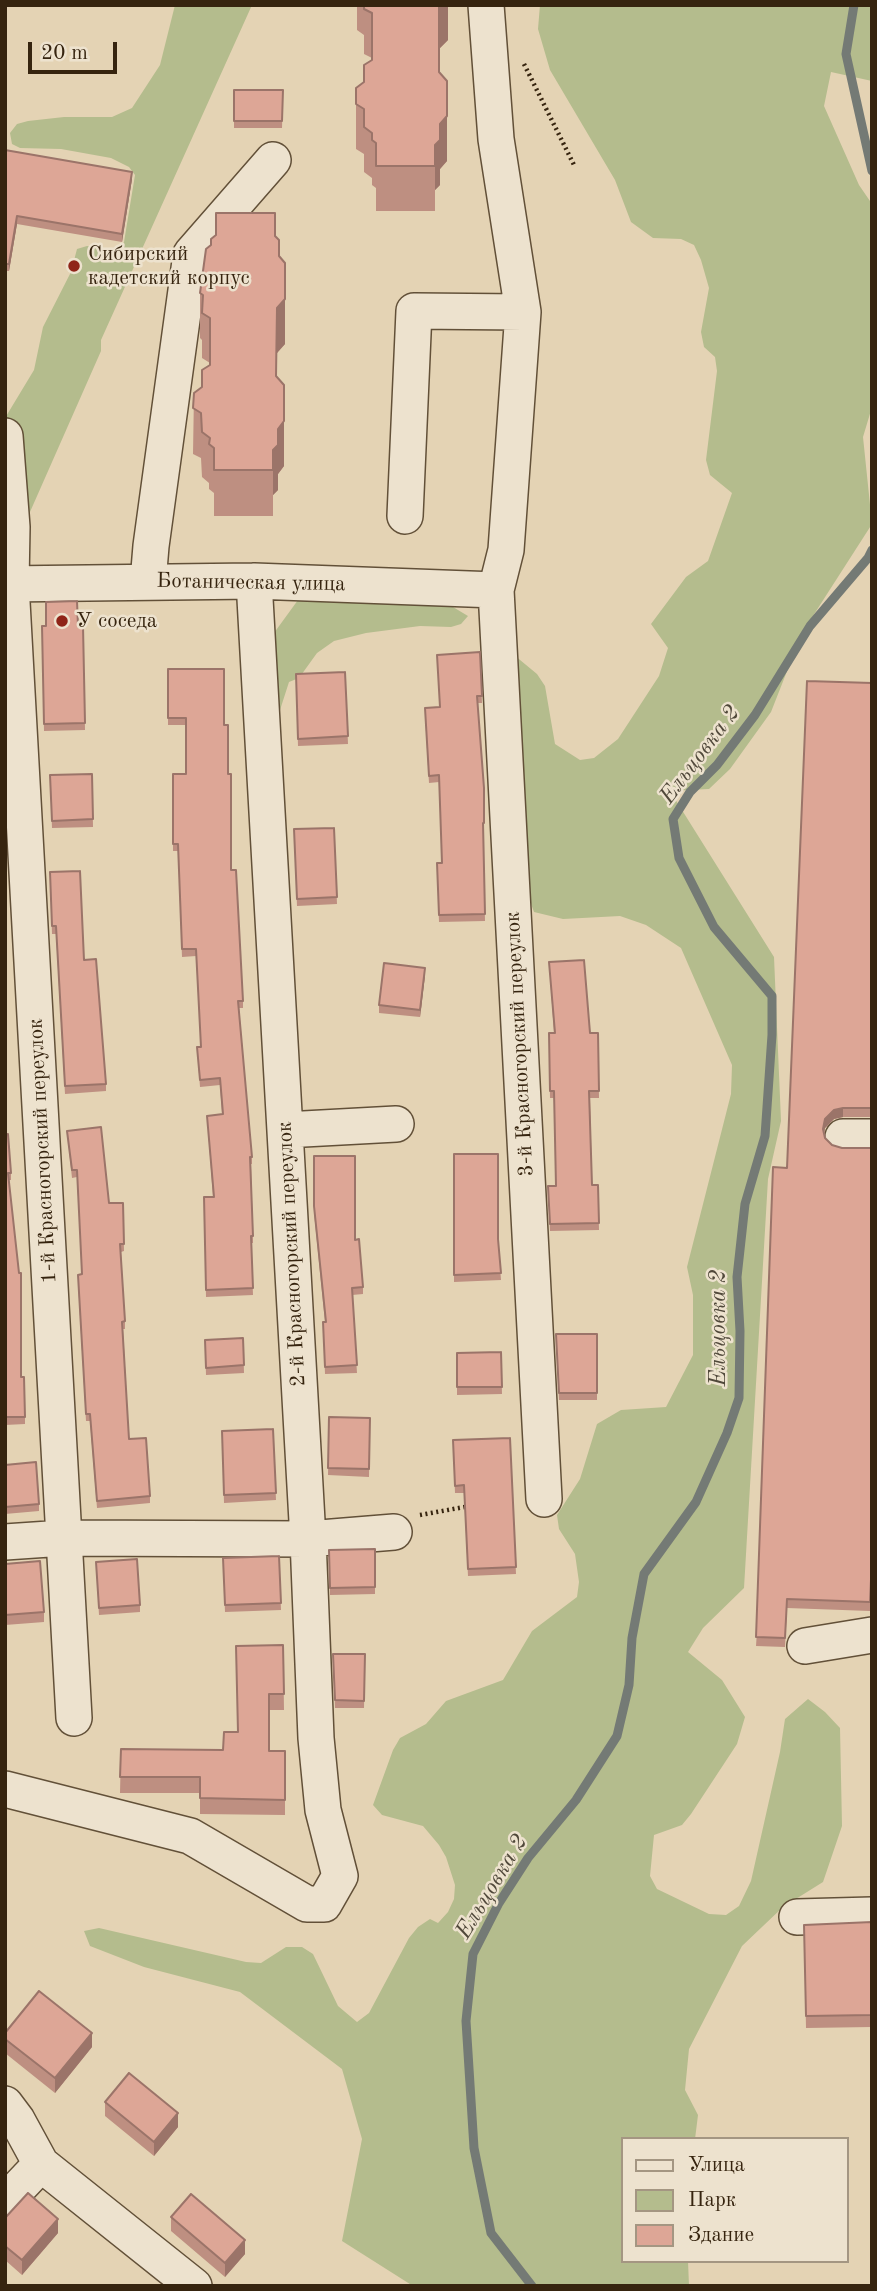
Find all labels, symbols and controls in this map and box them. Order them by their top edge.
scale bar [32,28,121,72]
text: 20 m [41,43,88,64]
place label: Сибирский кадетский корпус [88,241,250,291]
marker: Сибирский кадетский корпус [66,258,82,274]
street label: Ботаническая улица [156,569,346,597]
place label: У соседа [76,608,157,634]
marker: У соседа [54,613,70,629]
water label: Ельцовка 2 [654,700,746,810]
street label: 3-й Красногорский переулок [500,911,540,1177]
street label: 1-й Красногорский переулок [23,1018,63,1284]
street label: 2-й Красногорский переулок [272,1121,312,1387]
water label: Ельцовка 2 [705,1270,733,1386]
water label: Ельцовка 2 [450,1830,534,1944]
legend [622,2137,849,2263]
text: Улица [688,2155,745,2176]
text: Парк [688,2190,736,2211]
text: Здание [688,2225,754,2246]

